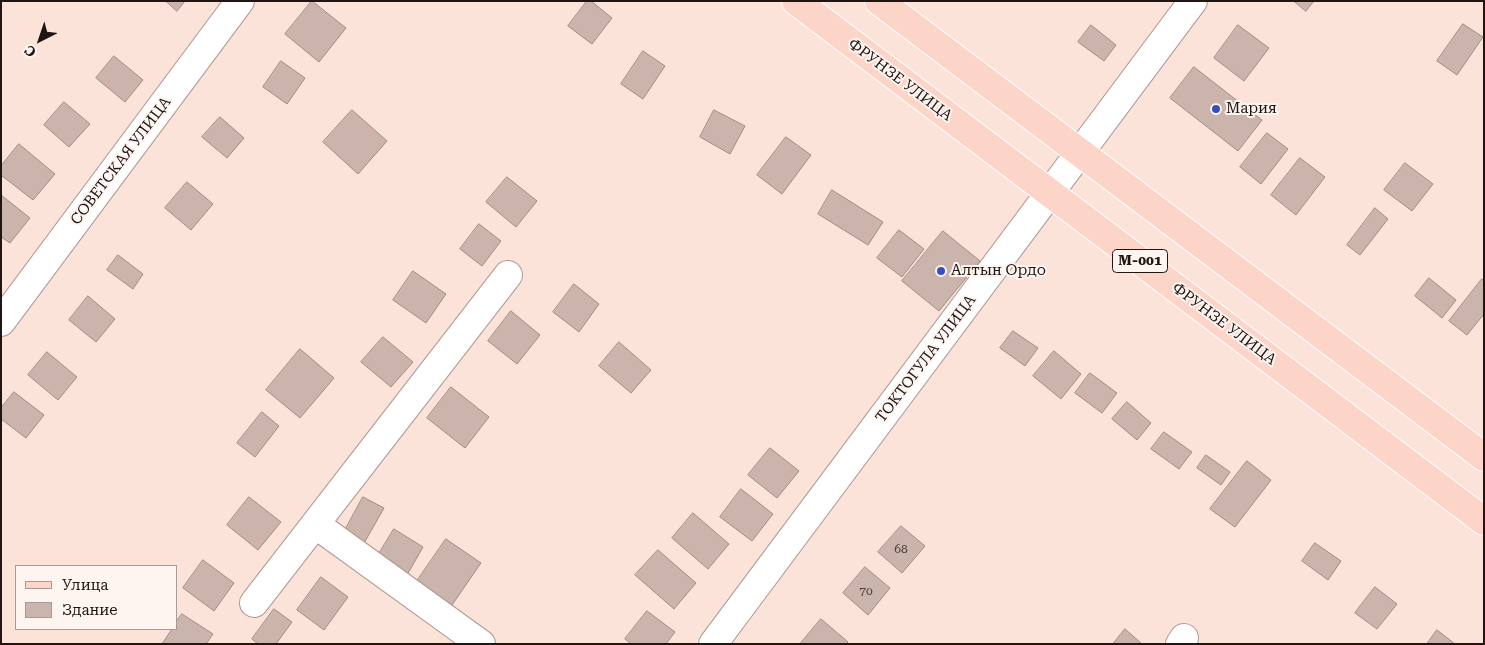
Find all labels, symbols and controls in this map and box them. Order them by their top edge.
north arrow [15,15,65,65]
street label: ФРУНЗЕ УЛИЦА [844,35,956,125]
text: С [21,42,39,61]
street label: СОВЕТСКАЯ УЛИЦА [67,94,175,228]
place label: Мария [1226,100,1277,118]
marker: Мария [1210,103,1222,115]
road number: M-001 [1112,250,1168,272]
place label: Алтын Ордо [951,262,1046,280]
marker: Алтын Ордо [935,265,947,277]
street label: ФРУНЗЕ УЛИЦА [1168,279,1280,369]
street label: ТОКТОГУЛА УЛИЦА [872,292,980,426]
house number: 68 [894,542,908,556]
legend [15,565,178,630]
text: Улица [62,576,108,594]
house number: 70 [859,584,873,598]
text: Здание [62,601,118,619]

